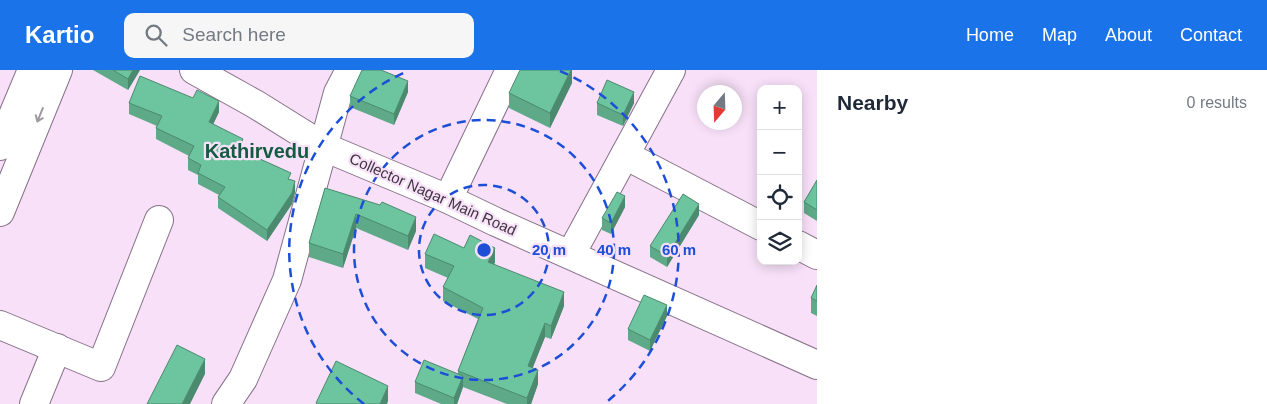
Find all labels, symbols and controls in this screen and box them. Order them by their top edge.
search box [124,13,474,58]
text: Kartio [25,21,94,48]
icon: search [142,21,170,49]
text: Search here [182,24,286,45]
text: Home [966,25,1014,45]
text: Map [1042,25,1077,45]
text: About [1105,25,1152,45]
text: Contact [1180,25,1242,45]
north arrow [697,85,742,130]
map controls [757,85,802,265]
button: + [757,85,802,130]
text: Nearby [837,91,908,114]
text: 0 results [1187,94,1247,111]
one-way arrow [34,107,44,122]
button: − [757,130,802,175]
district label: Kathirvedu [205,140,309,162]
street label: Collector Nagar Main Road [347,149,519,239]
button: locate [757,175,802,220]
button: layers [757,220,802,265]
centre of rings [475,241,493,259]
text: 20 m [532,241,566,258]
text: 40 m [597,241,631,258]
text: 60 m [662,241,696,258]

